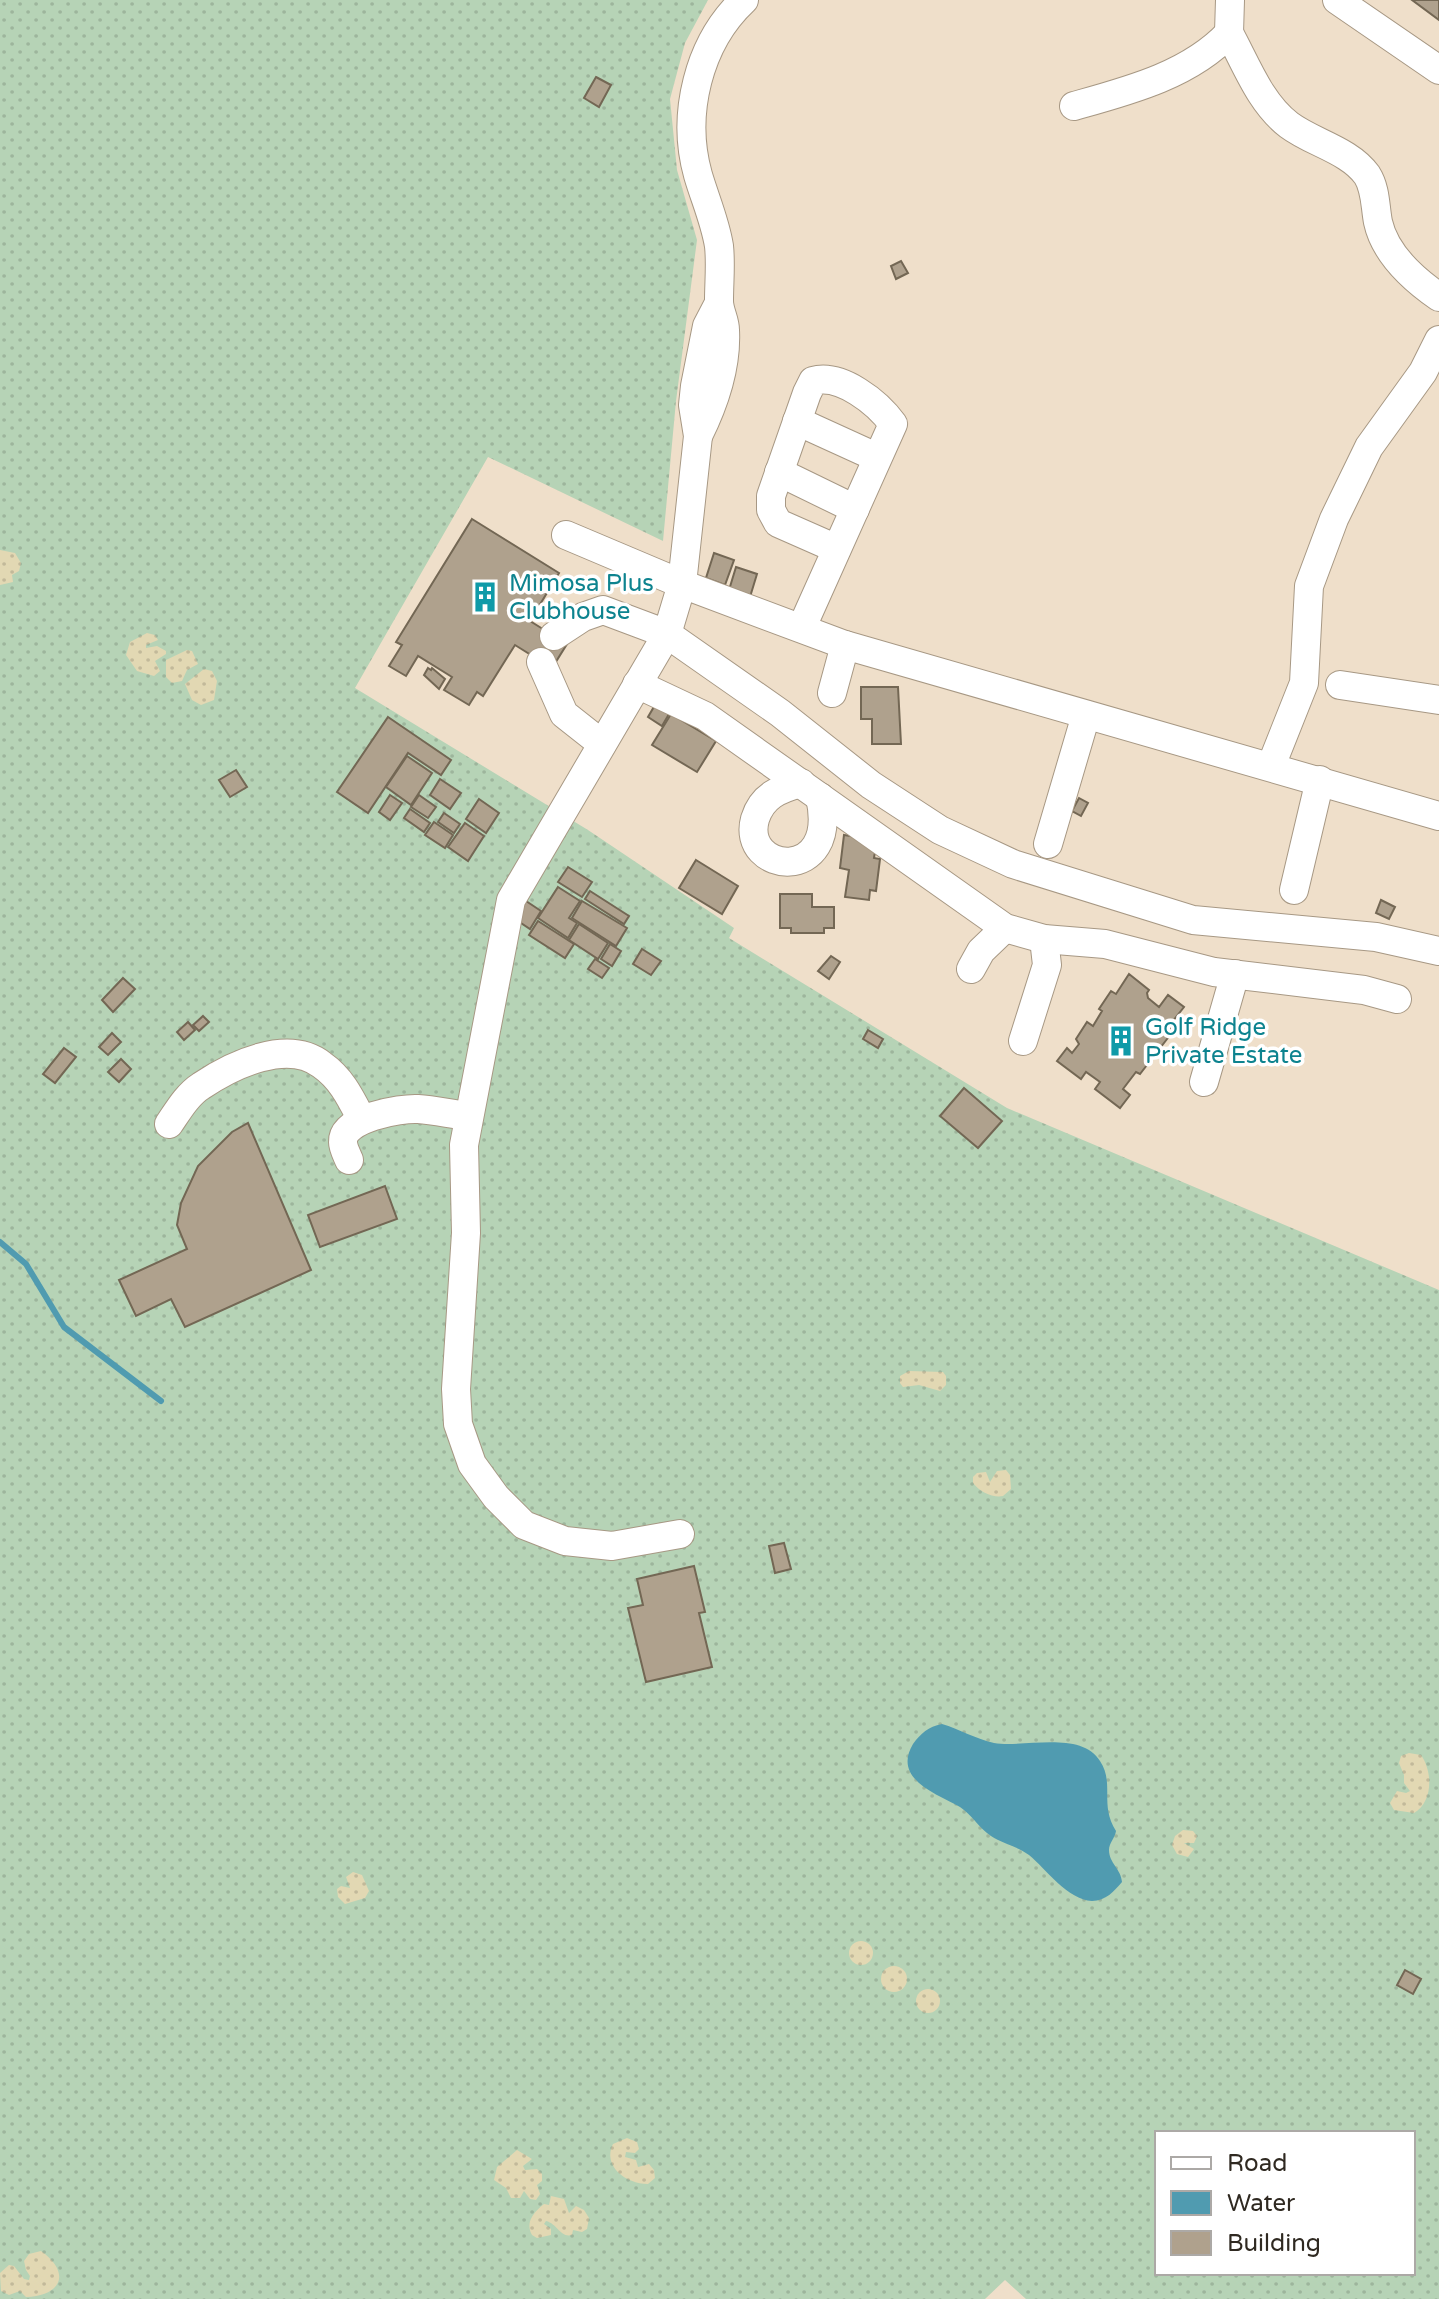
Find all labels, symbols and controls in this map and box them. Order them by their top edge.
place label: Mimosa Plus Clubhouse [509,569,654,626]
building icon: Mimosa Plus Clubhouse [468,580,502,614]
place label: Golf Ridge Private Estate [1145,1013,1302,1070]
building icon: Golf Ridge Private Estate [1104,1024,1138,1058]
legend [1155,2131,1415,2275]
text: Road [1227,2149,1287,2178]
text: Water [1227,2189,1296,2218]
text: Building [1227,2229,1321,2258]

